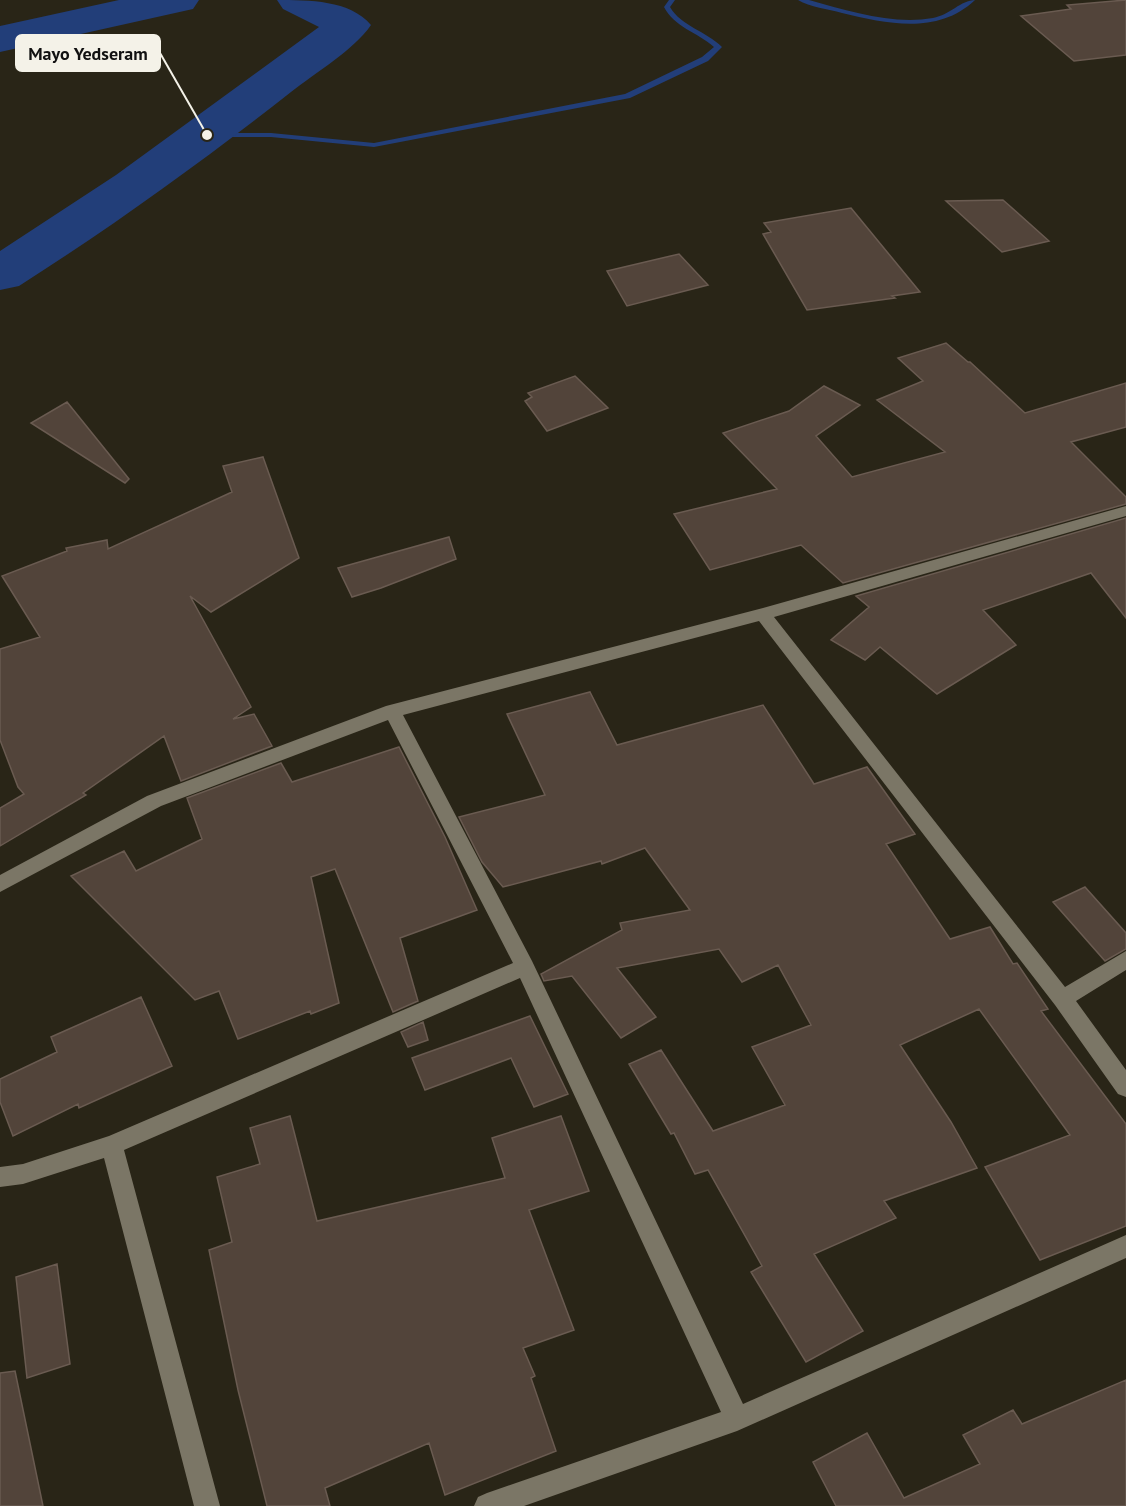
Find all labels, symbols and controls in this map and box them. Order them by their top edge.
callout: Mayo Yedseram [16,35,160,71]
text: Mayo Yedseram [28,42,148,65]

